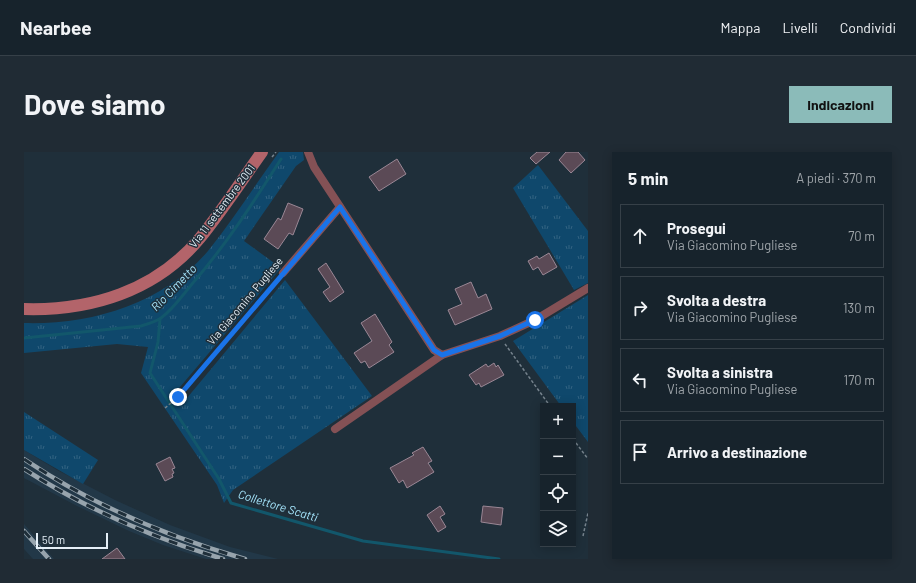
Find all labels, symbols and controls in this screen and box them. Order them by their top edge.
text: Nearbee [20,16,92,39]
text: Mappa [721,19,760,36]
text: Livelli [782,19,818,36]
text: Condividi [840,19,896,36]
button: Indicazioni [789,86,892,123]
text: Dove siamo [24,87,166,121]
street label: Via 11 settembre 2001 [186,162,257,250]
text: 5 min [628,168,668,188]
text: A piedi · 370 m [796,170,876,186]
text: Prosegui [667,219,726,237]
icon: ahead [629,225,651,247]
text: 70 m [848,228,875,244]
text: Via Giacomino Pugliese [667,237,798,253]
street label: Via Giacomino Pugliese [204,254,285,347]
water label: Rio Cimetto [148,261,199,313]
text: Svolta a destra [667,291,766,309]
icon: right [629,297,651,319]
text: 130 m [843,300,875,316]
text: Via Giacomino Pugliese [667,309,798,325]
route start [526,311,544,329]
text: Svolta a sinistra [667,363,773,381]
icon: left [629,369,651,391]
text: 170 m [844,372,875,388]
text: Via Giacomino Pugliese [667,381,798,397]
route end [169,388,187,406]
map controls [540,403,576,547]
button: + [540,403,576,439]
button: − [540,439,576,475]
icon: arrive [629,441,651,463]
text: Arrivo a destinazione [667,443,807,461]
button: locate [540,475,576,511]
water label: Collettore Scatti [237,486,320,524]
button: layers [540,511,576,547]
scale bar [36,531,108,550]
text: 50 m [42,533,65,546]

